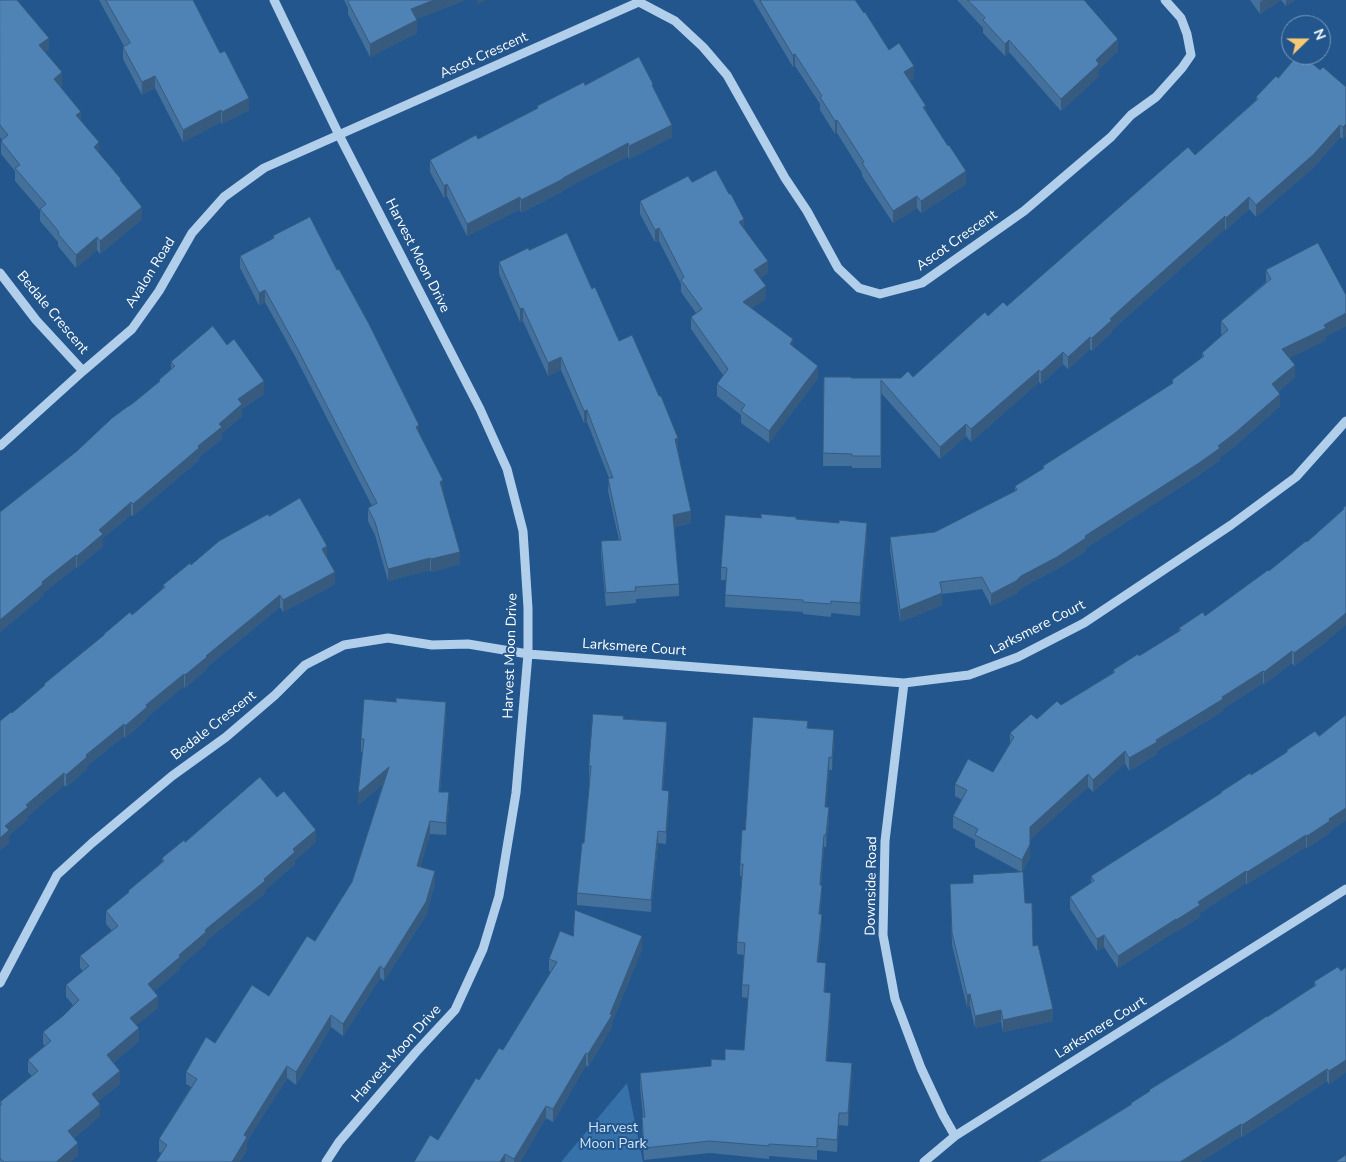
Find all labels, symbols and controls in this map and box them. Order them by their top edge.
north arrow [1281,15,1331,65]
text: N [1309,26,1330,43]
street label: Ascot Crescent [437,29,531,83]
street label: Harvest Moon Drive [381,196,453,316]
street label: Ascot Crescent [913,207,1001,275]
street label: Avalon Road [123,234,179,312]
street label: Bedale Crescent [13,268,91,358]
street label: Harvest Moon Drive [500,593,522,719]
street label: Larksmere Court [988,597,1088,659]
street label: Larksmere Court [582,636,686,660]
street label: Bedale Crescent [168,688,260,764]
street label: Downside Road [863,836,881,936]
street label: Larksmere Court [1052,993,1150,1063]
street label: Harvest Moon Drive [349,1002,445,1106]
park label: Harvest Moon Park [579,1121,647,1154]

